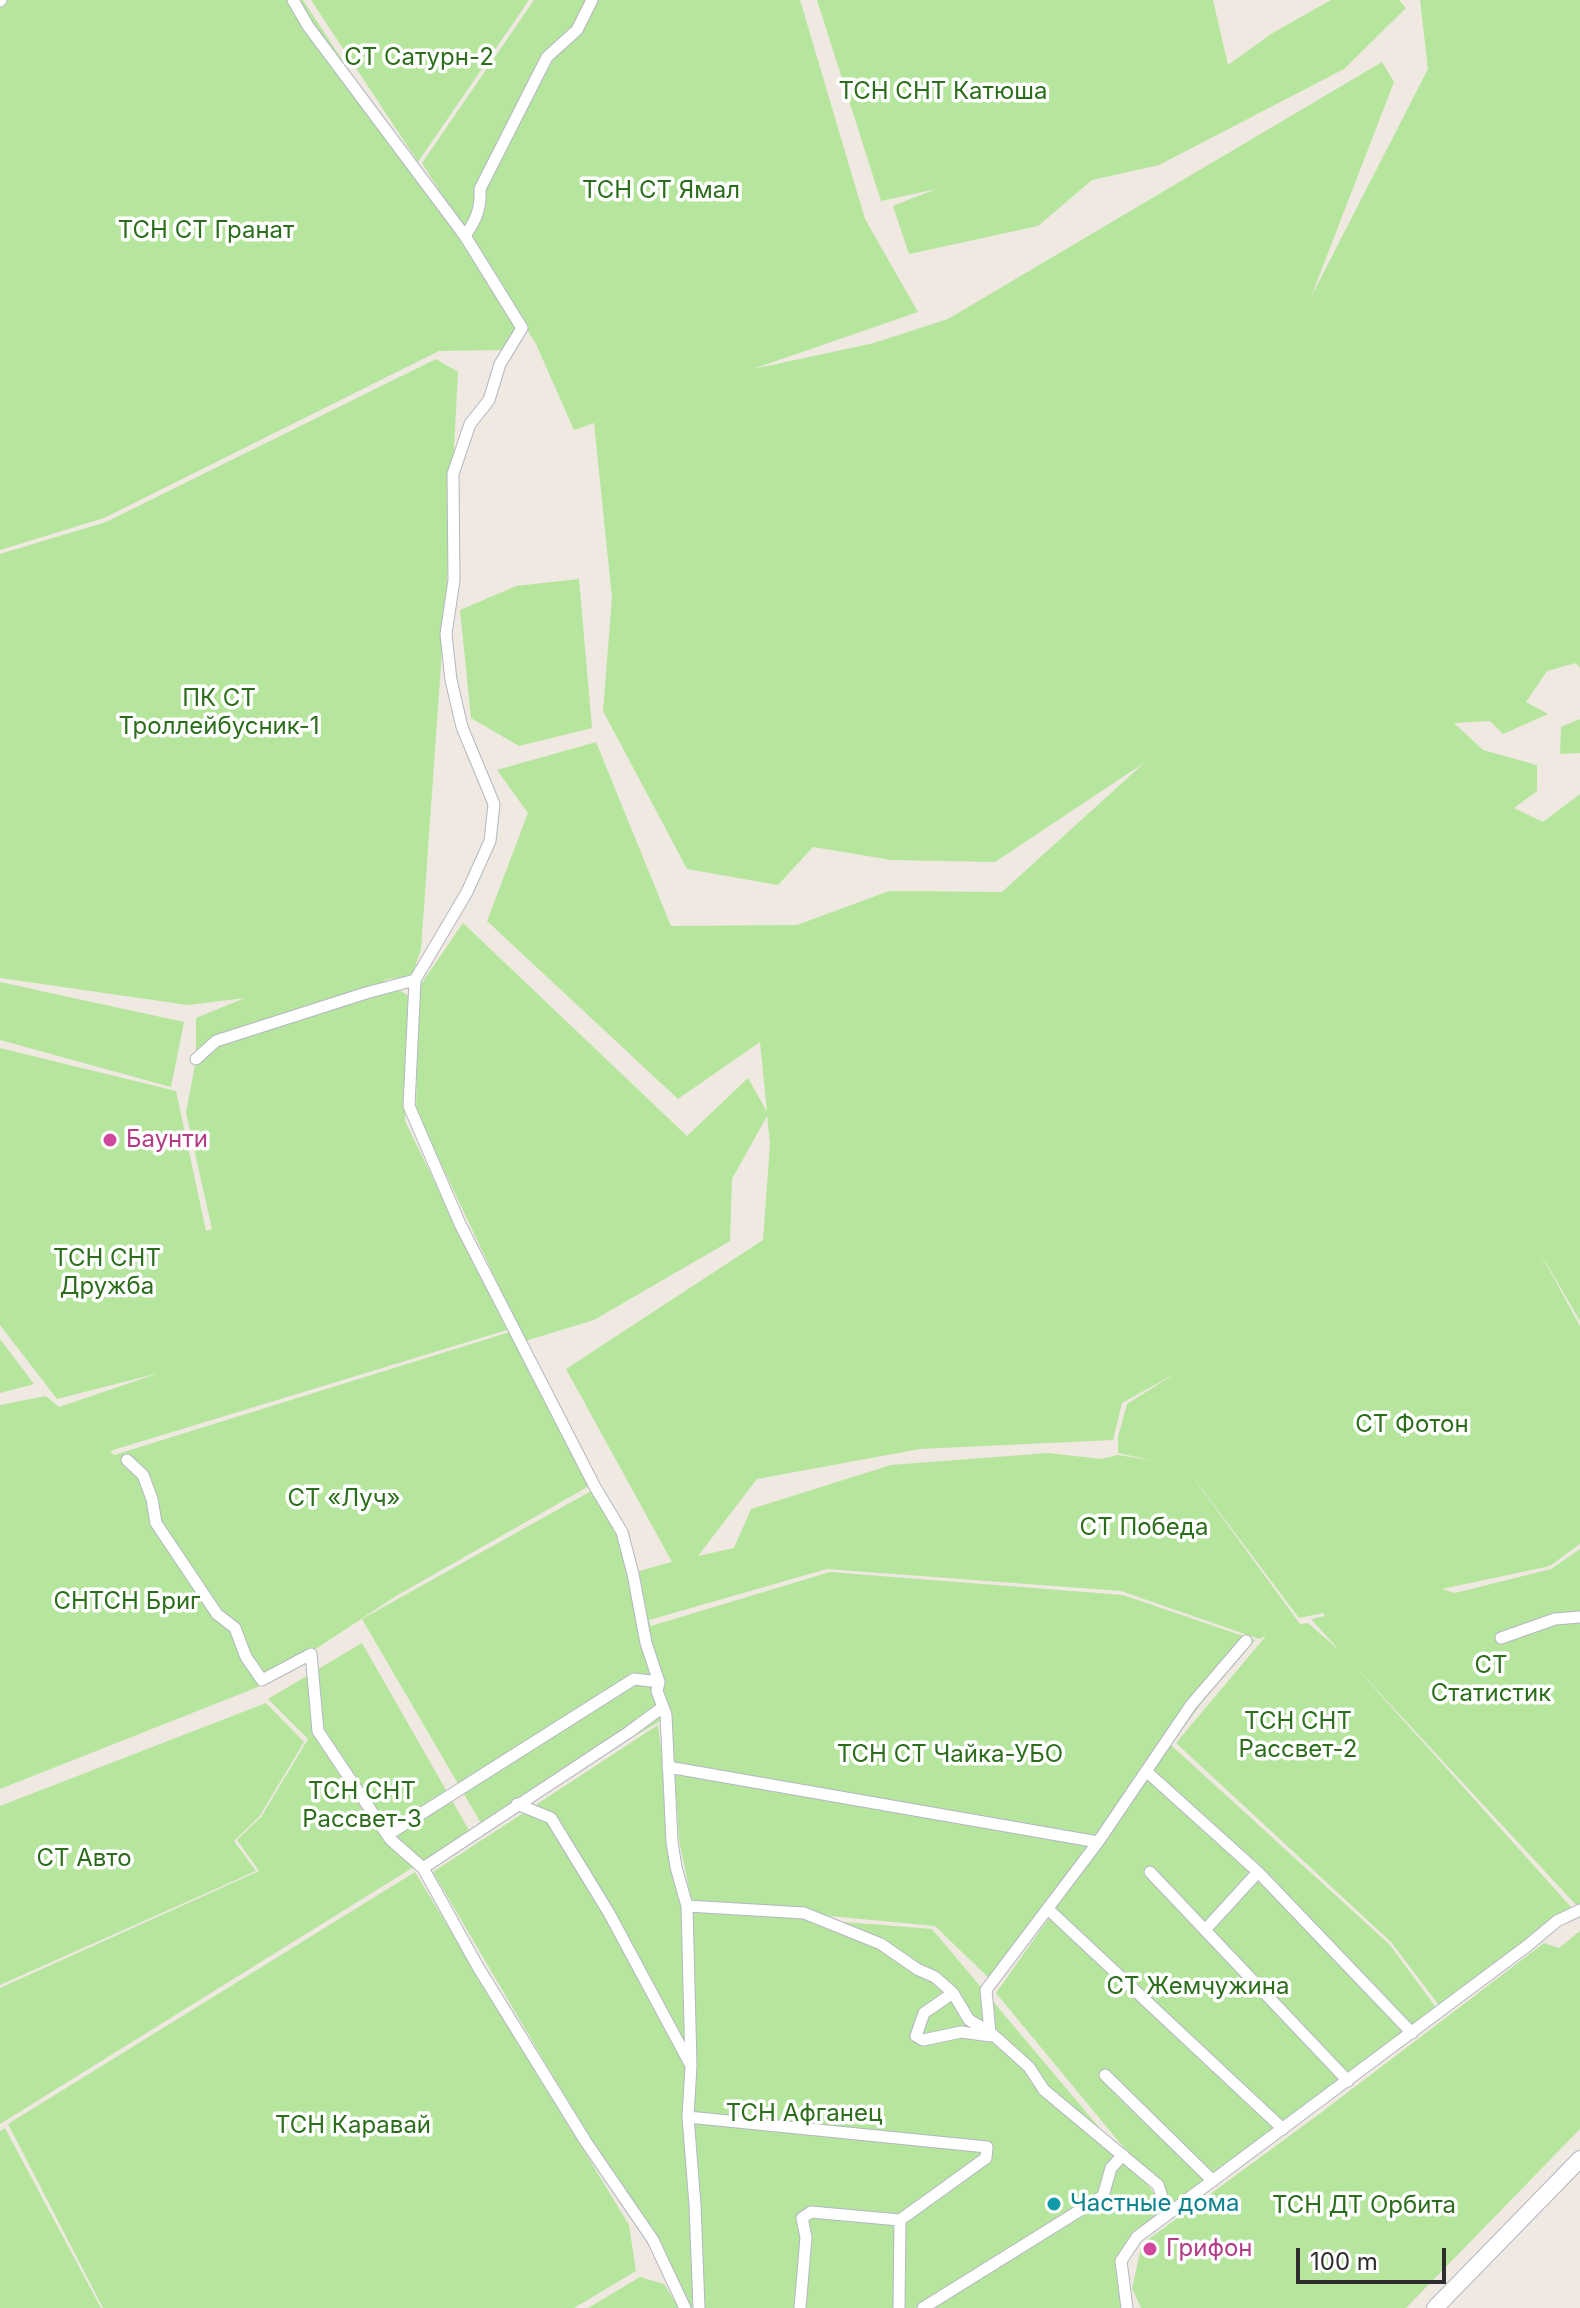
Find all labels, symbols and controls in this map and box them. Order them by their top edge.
park label: СТ Сатурн-2 [344,44,494,72]
park label: ТСН СНТ Катюша [838,78,1048,106]
park label: ТСН СТ Ямал [582,177,740,205]
park label: ТСН СТ Гранат [118,217,294,245]
park label: ПК СТ Троллейбусник-1 [118,685,320,741]
place label: Баунти [126,1126,208,1154]
marker: Баунти [101,1131,119,1149]
park label: ТСН СНТ Дружба [53,1245,161,1301]
park label: СТ Фотон [1355,1411,1469,1439]
park label: СТ «Луч» [287,1485,401,1513]
park label: СТ Победа [1080,1514,1208,1542]
park label: СНТСН Бриг [53,1588,201,1616]
park label: СТ Статистик [1431,1652,1551,1708]
park label: ТСН СНТ Рассвет-2 [1239,1708,1357,1764]
park label: ТСН СТ Чайка-УБО [837,1741,1063,1769]
park label: ТСН СНТ Рассвет-3 [302,1778,422,1834]
park label: СТ Авто [36,1845,132,1873]
park label: СТ Жемчужина [1107,1973,1289,2001]
park label: ТСН Афганец [726,2100,882,2128]
park label: ТСН Каравай [275,2112,431,2140]
place label: Частные дома [1070,2190,1240,2218]
park label: ТСН ДТ Орбита [1272,2192,1456,2220]
marker: Частные дома [1045,2195,1063,2213]
scale bar [1300,2232,1450,2282]
place label: Грифон [1166,2235,1253,2263]
marker: Грифон [1141,2240,1159,2258]
text: 100 m [1310,2247,1378,2276]

